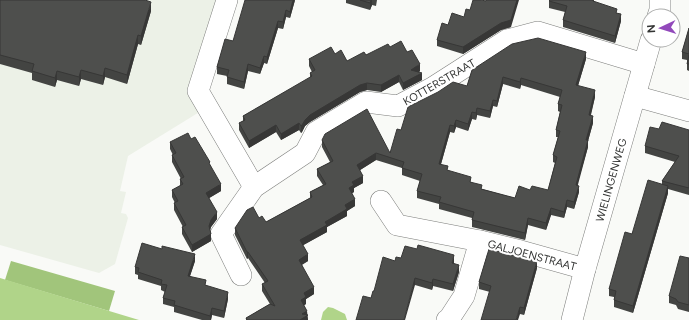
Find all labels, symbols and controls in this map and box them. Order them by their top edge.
north arrow [641,8,681,48]
text: N [645,24,658,33]
street label: KOTTERSTRAAT [401,56,478,108]
street label: WIELINGENWEG [593,137,630,223]
street label: GALJOENSTRAAT [486,237,578,274]

